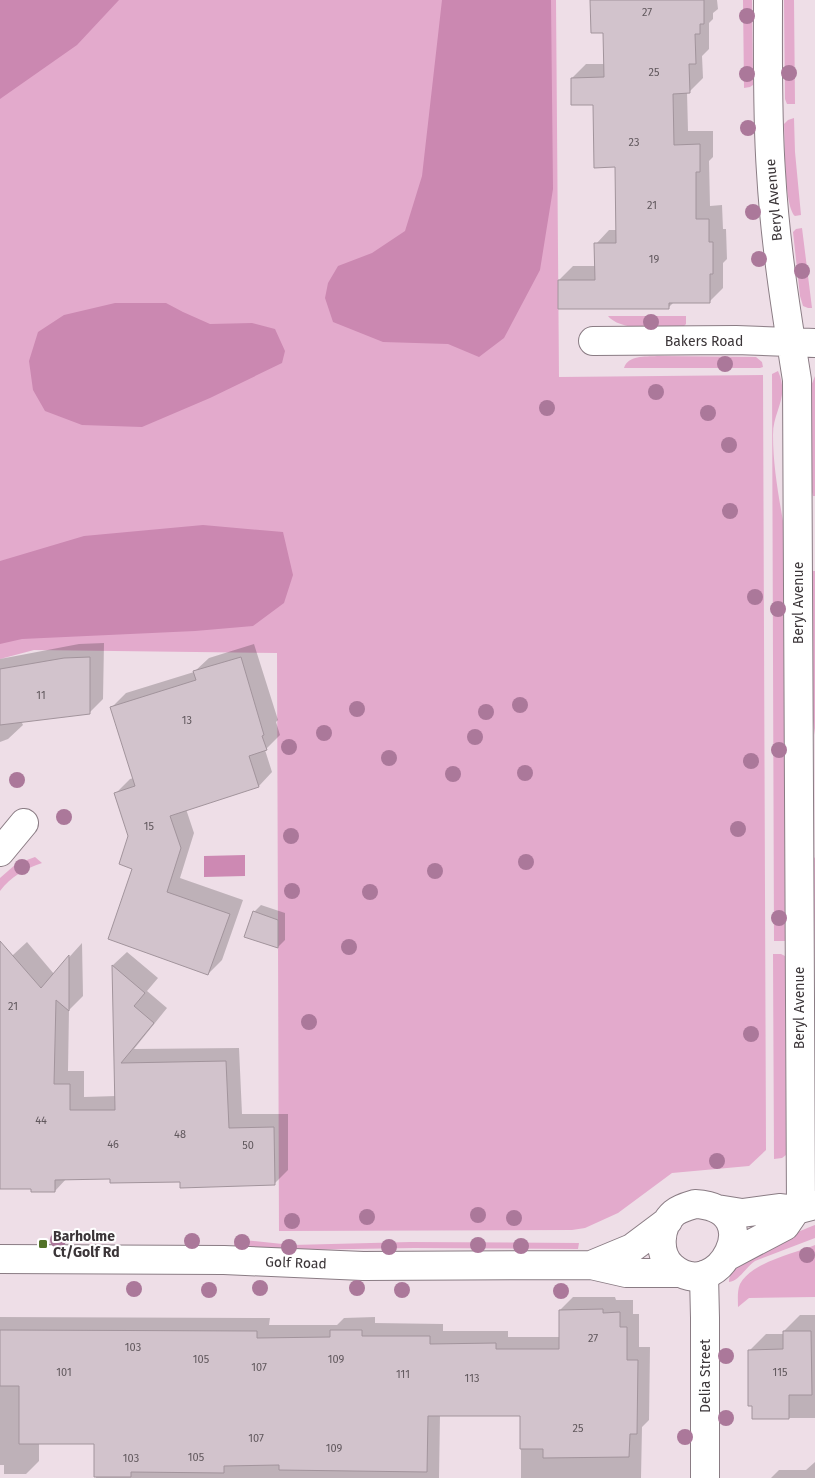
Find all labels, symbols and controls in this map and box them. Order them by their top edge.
house number: 27 [642,6,652,19]
house number: 25 [649,66,660,79]
house number: 23 [629,136,639,149]
street label: Beryl Avenue [762,158,786,242]
house number: 21 [647,199,657,212]
house number: 19 [649,253,659,266]
street label: Bakers Road [665,333,743,350]
street label: Beryl Avenue [790,562,807,644]
house number: 11 [36,689,46,702]
house number: 13 [182,714,192,727]
house number: 15 [144,820,155,833]
street label: Beryl Avenue [791,967,808,1049]
house number: 21 [8,1000,18,1013]
house number: 44 [35,1114,47,1127]
house number: 48 [174,1128,186,1141]
house number: 46 [107,1138,119,1151]
house number: 50 [242,1139,254,1152]
place label: Barholme Ct/Golf Rd [53,1228,120,1261]
marker: Barholme Ct/Golf Rd [37,1238,49,1250]
street label: Golf Road [265,1253,327,1273]
house number: 27 [588,1332,598,1345]
street label: Delia Street [697,1338,714,1413]
house number: 103 [125,1341,141,1354]
house number: 105 [193,1353,210,1366]
house number: 109 [328,1353,345,1366]
house number: 107 [251,1361,267,1374]
house number: 101 [56,1366,72,1379]
house number: 115 [773,1366,788,1379]
house number: 111 [396,1368,410,1381]
house number: 113 [465,1372,479,1385]
house number: 25 [573,1422,584,1435]
house number: 107 [248,1432,264,1445]
house number: 109 [326,1442,343,1455]
house number: 105 [188,1451,205,1464]
house number: 103 [123,1452,139,1465]

